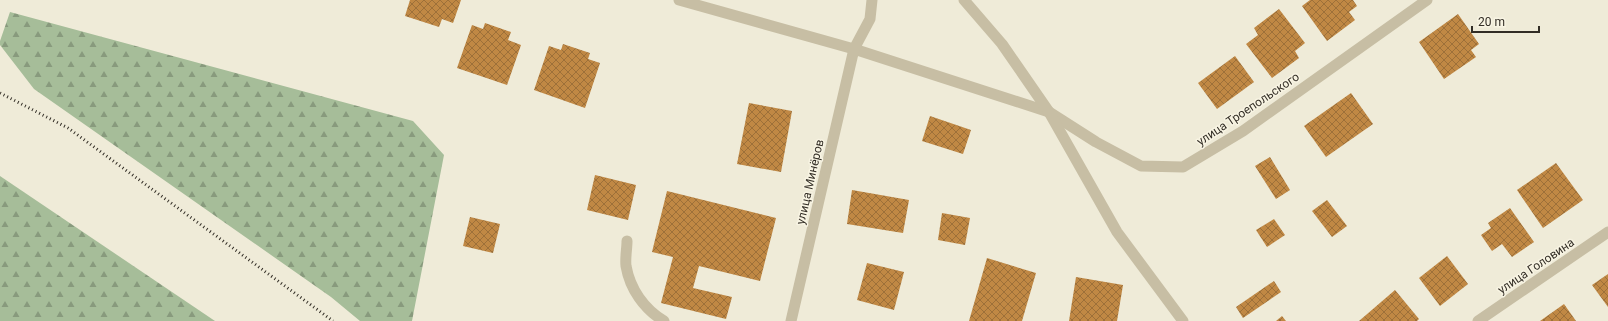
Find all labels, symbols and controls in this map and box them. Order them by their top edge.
scale bar [1472,8,1539,34]
text: 20 m [1478,15,1505,29]
street label: улица Троепольского [1194,69,1302,149]
street label: улица Минёров [793,138,827,226]
street label: улица Головина [1495,235,1577,297]

